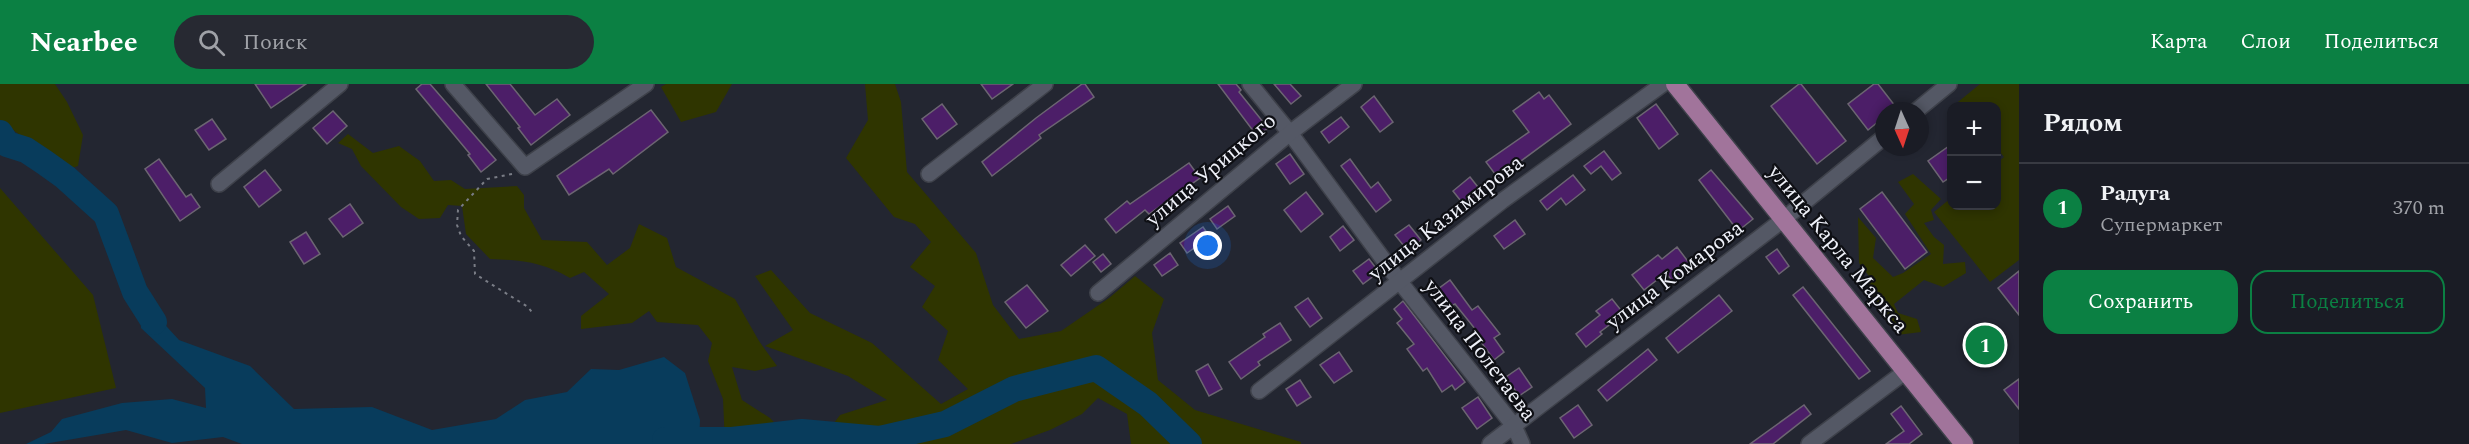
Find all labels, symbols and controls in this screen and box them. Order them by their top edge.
search box [174,15,594,69]
text: Nearbee [30,21,138,64]
icon: search [195,26,228,59]
text: Поиск [243,26,308,59]
text: Карта [2150,26,2207,58]
text: Слои [2240,26,2291,58]
text: Поделиться [2324,26,2439,58]
north arrow [1875,102,1929,156]
map controls [1947,102,2001,210]
button: + [1947,102,2001,156]
text: Рядом [2043,103,2123,143]
street label: улица Урицкого [1137,105,1284,236]
street label: улица Казимирова [1360,146,1531,290]
button: − [1947,156,2001,210]
street label: улица Карла Маркса [1759,157,1917,341]
text: Радуга [2100,177,2170,210]
text: 1 [2057,193,2068,223]
text: 370 m [2393,193,2445,223]
text: Супермаркет [2100,210,2222,240]
street label: улица Комарова [1598,212,1751,338]
your location [1193,231,1222,260]
button: Сохранить [2043,270,2238,334]
button: Поделиться [2250,270,2445,334]
street label: улица Полетаева [1415,271,1545,428]
pin: 1 [1966,322,2004,368]

